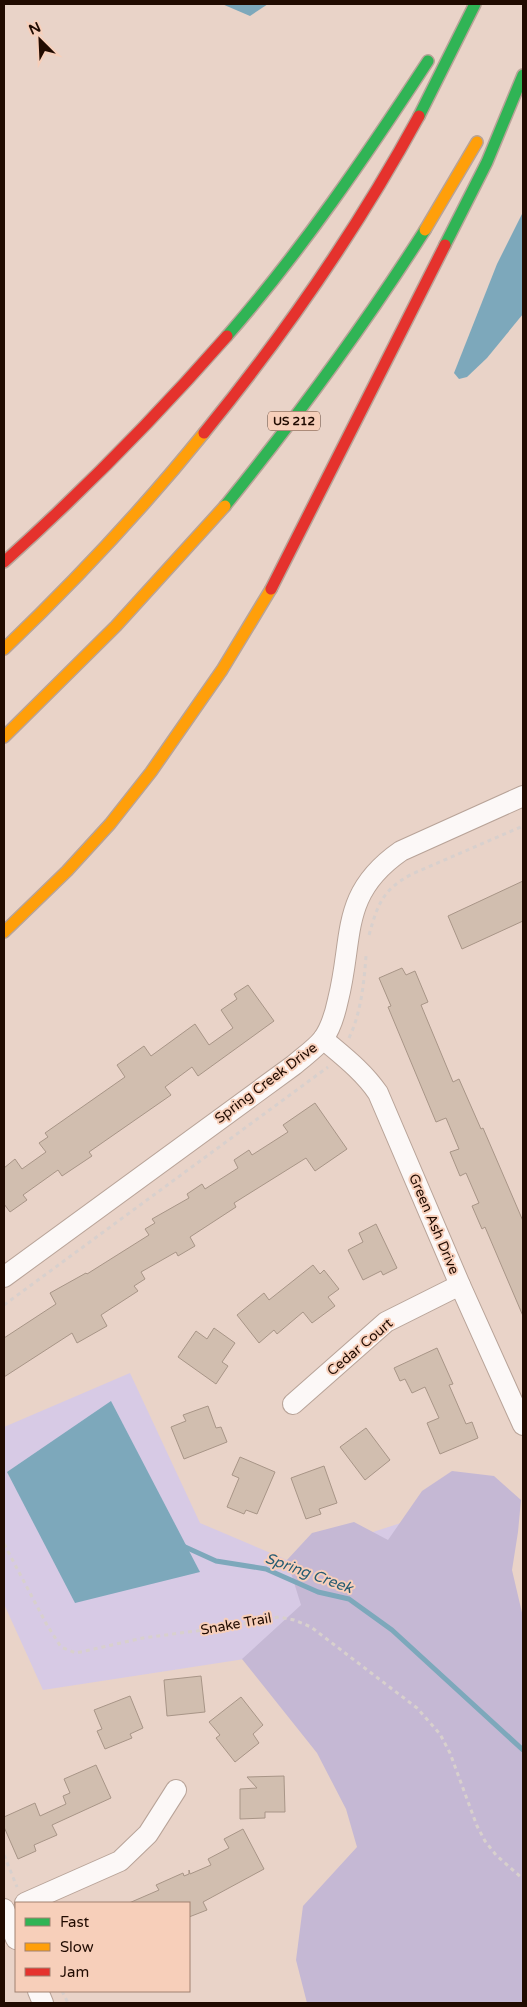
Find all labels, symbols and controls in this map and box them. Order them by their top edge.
north arrow [15,15,65,65]
text: N [26,19,44,39]
road number: US 212 [268,412,320,431]
street label: Spring Creek Drive [212,1039,321,1127]
street label: Green Ash Drive [405,1171,463,1277]
street label: Cedar Court [324,1314,397,1379]
water label: Spring Creek [263,1549,357,1598]
street label: Snake Trail [199,1609,273,1639]
legend [15,1902,190,1992]
text: Fast [60,1913,90,1931]
text: Slow [60,1938,94,1956]
text: Jam [60,1963,89,1981]

